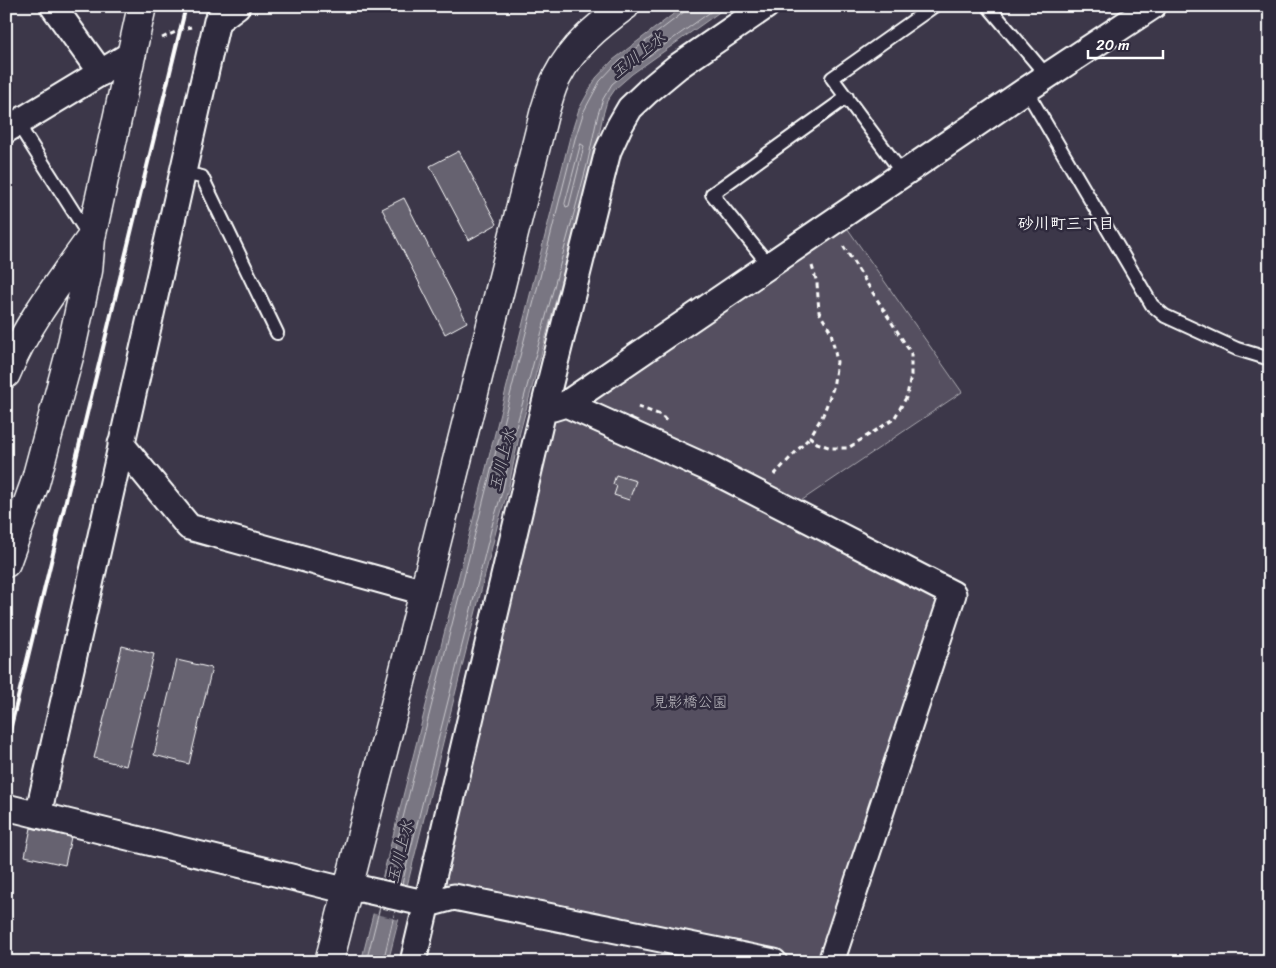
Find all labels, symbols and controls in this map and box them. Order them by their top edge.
water label: 玉川上水 [604,24,672,86]
scale bar [1088,28,1164,60]
text: 20 m [1096,32,1130,58]
district label: 砂川町三丁目 [1018,209,1114,238]
water label: 玉川上水 [480,425,524,495]
park label: 見影橋公園 [652,689,728,715]
water label: 玉川上水 [378,817,422,887]

